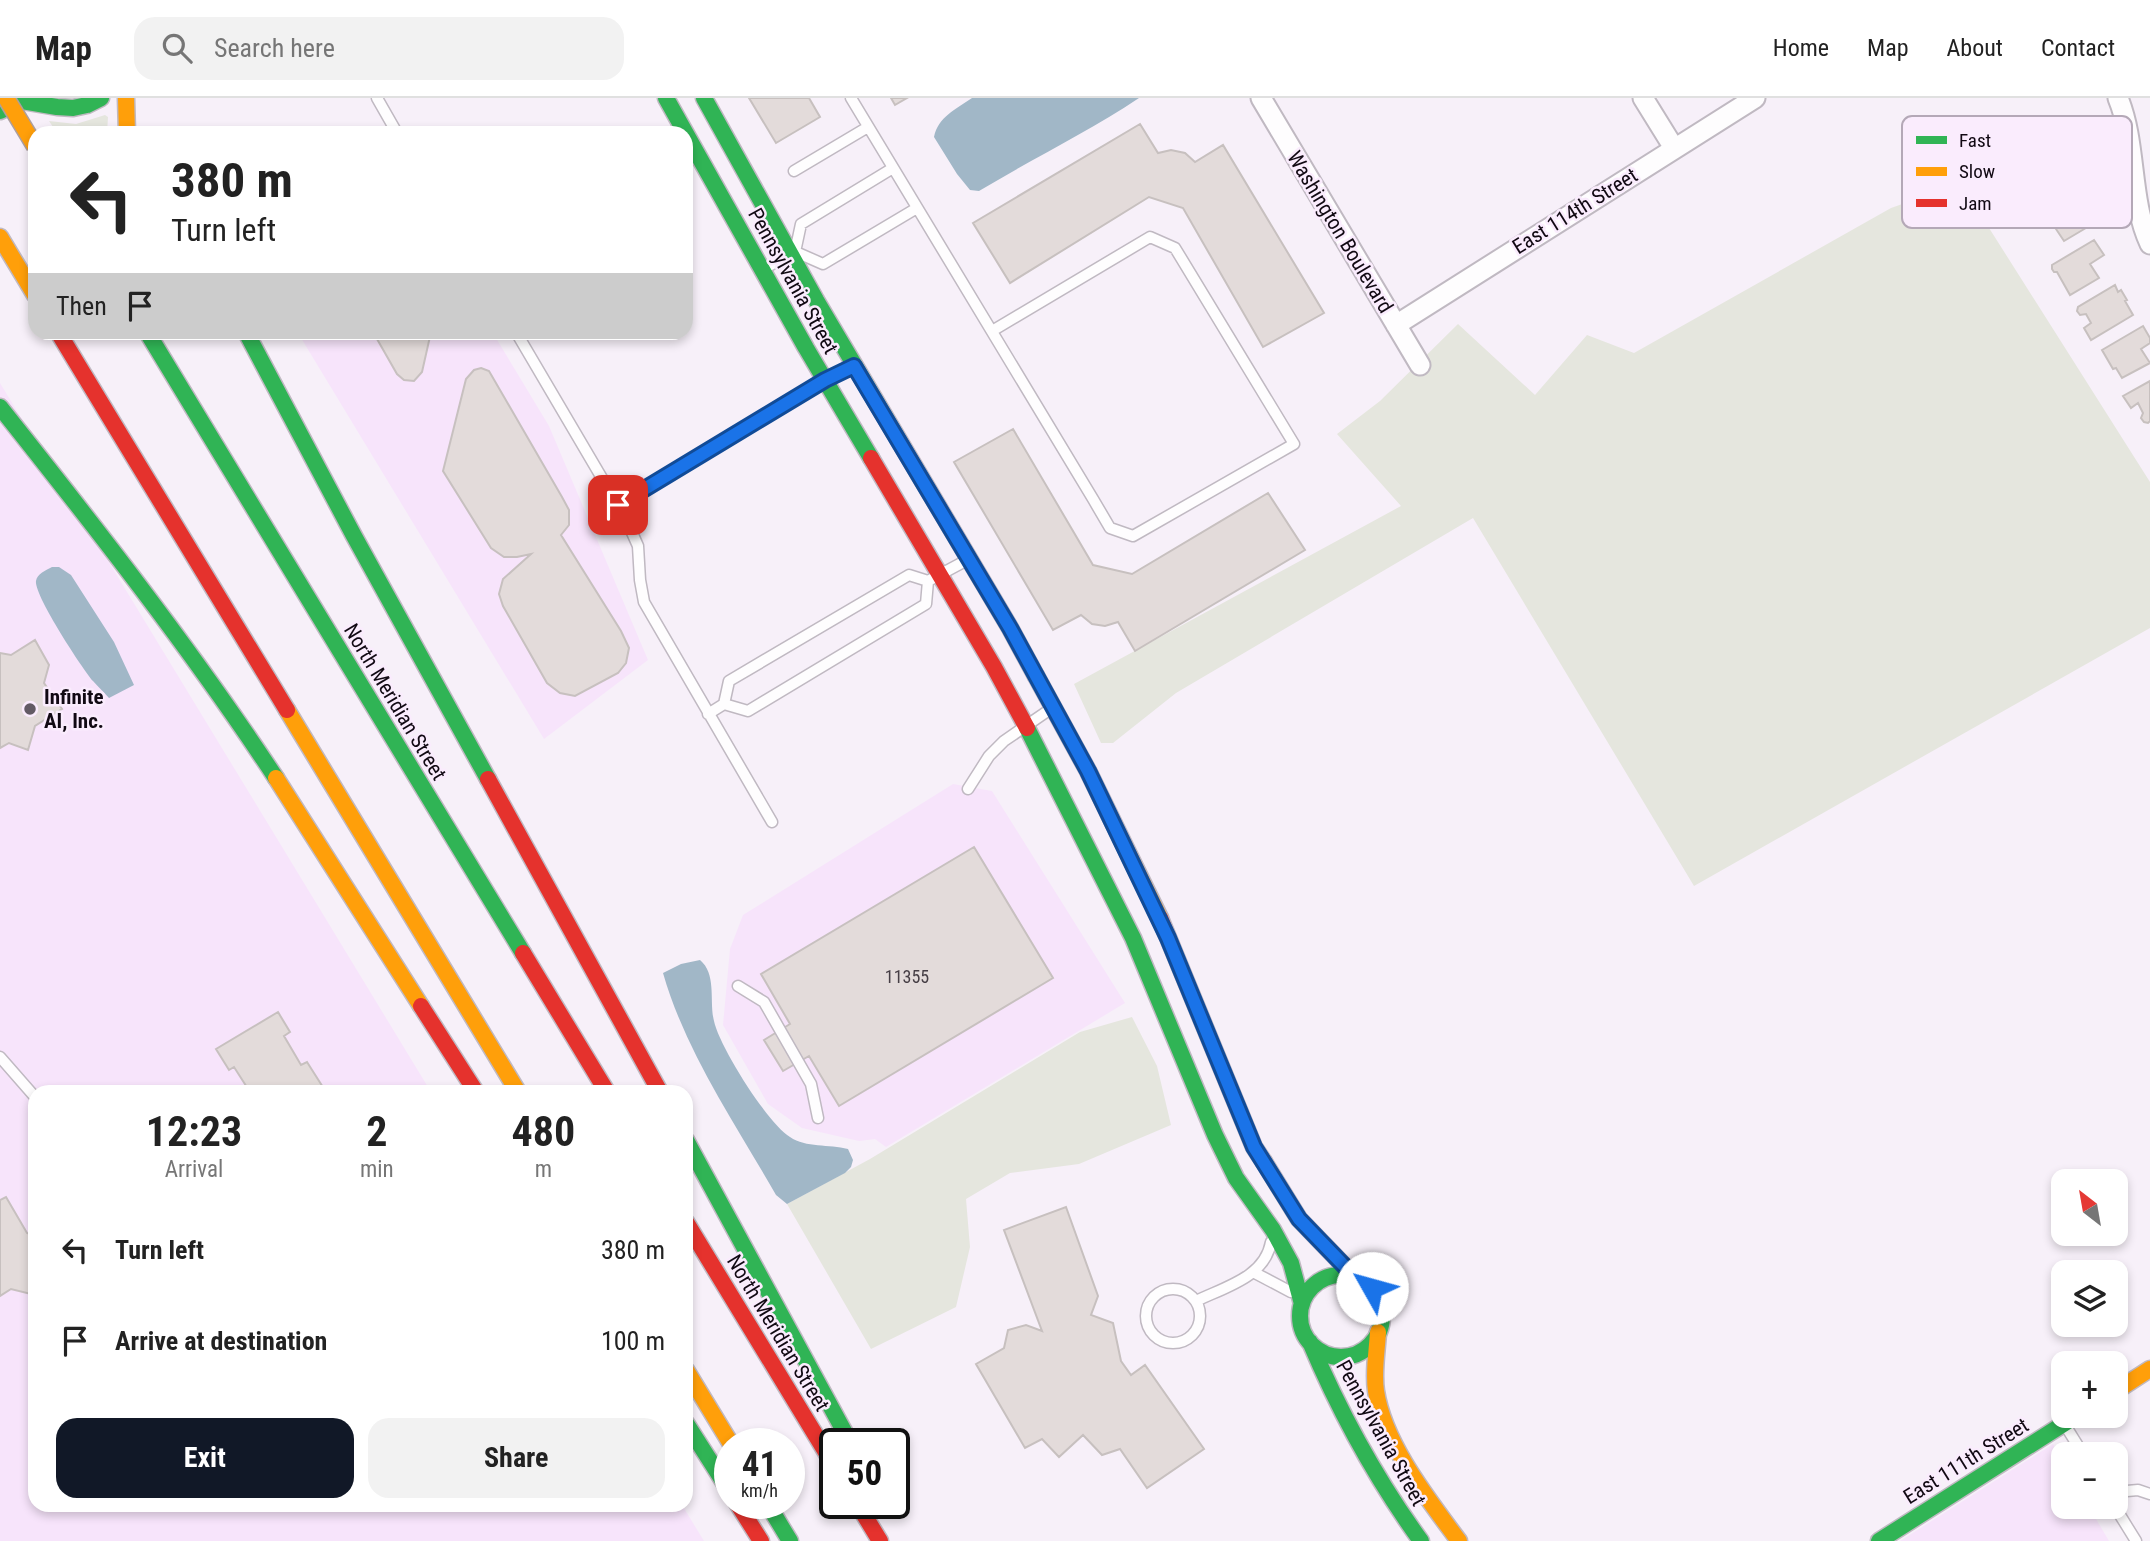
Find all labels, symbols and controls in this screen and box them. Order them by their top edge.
search box [134,17,624,80]
text: Map [35,29,92,68]
icon: search [158,29,196,67]
text: Search here [214,33,335,63]
text: Home [1773,34,1829,62]
text: Map [1867,34,1909,62]
text: About [1947,34,2003,62]
text: Contact [2041,34,2115,62]
legend [1902,116,2132,228]
text: Fast [1959,129,1991,152]
street label: Washington Boulevard [1282,147,1398,317]
text: 380 m [171,152,293,209]
icon: left [56,154,147,245]
text: Slow [1959,160,1995,183]
street label: East 114th Street [1508,163,1642,259]
text: Jam [1959,192,1992,215]
street label: Pennsylvania Street [743,204,843,358]
text: Turn left [171,211,276,249]
icon: arrive [121,287,159,325]
text: Then [56,291,107,321]
pin [588,475,648,535]
icon: arrive [599,486,637,524]
street label: North Meridian Street [339,620,451,784]
place label: Infinite AI, Inc. [44,685,104,733]
marker: Infinite AI, Inc. [22,701,38,717]
house number: 11355 [885,966,929,987]
text: 12:23 [146,1107,242,1156]
text: 2 [366,1107,387,1156]
text: 480 [511,1107,575,1156]
text: Arrival [165,1156,223,1183]
text: min [360,1156,394,1183]
text: m [535,1156,552,1183]
north arrow [2051,1169,2128,1246]
map controls [2051,1169,2128,1519]
icon: left [56,1231,94,1269]
text: Turn left [115,1235,204,1265]
text: 380 m [601,1235,665,1265]
street label: North Meridian Street [722,1251,834,1415]
position arrow [1335,1251,1409,1325]
button: layers [2051,1260,2128,1337]
icon: arrive [56,1322,94,1360]
text: Arrive at destination [115,1326,327,1356]
text: 100 m [601,1326,665,1356]
button: + [2051,1351,2128,1428]
street label: Pennsylvania Street [1331,1356,1431,1510]
street label: East 111th Street [1899,1413,2033,1509]
button: Exit [56,1418,354,1498]
button: Share [368,1418,665,1498]
speed limit sign: 50 [819,1428,910,1519]
button: − [2051,1442,2128,1519]
text: 41 [742,1444,777,1485]
text: km/h [741,1480,778,1501]

